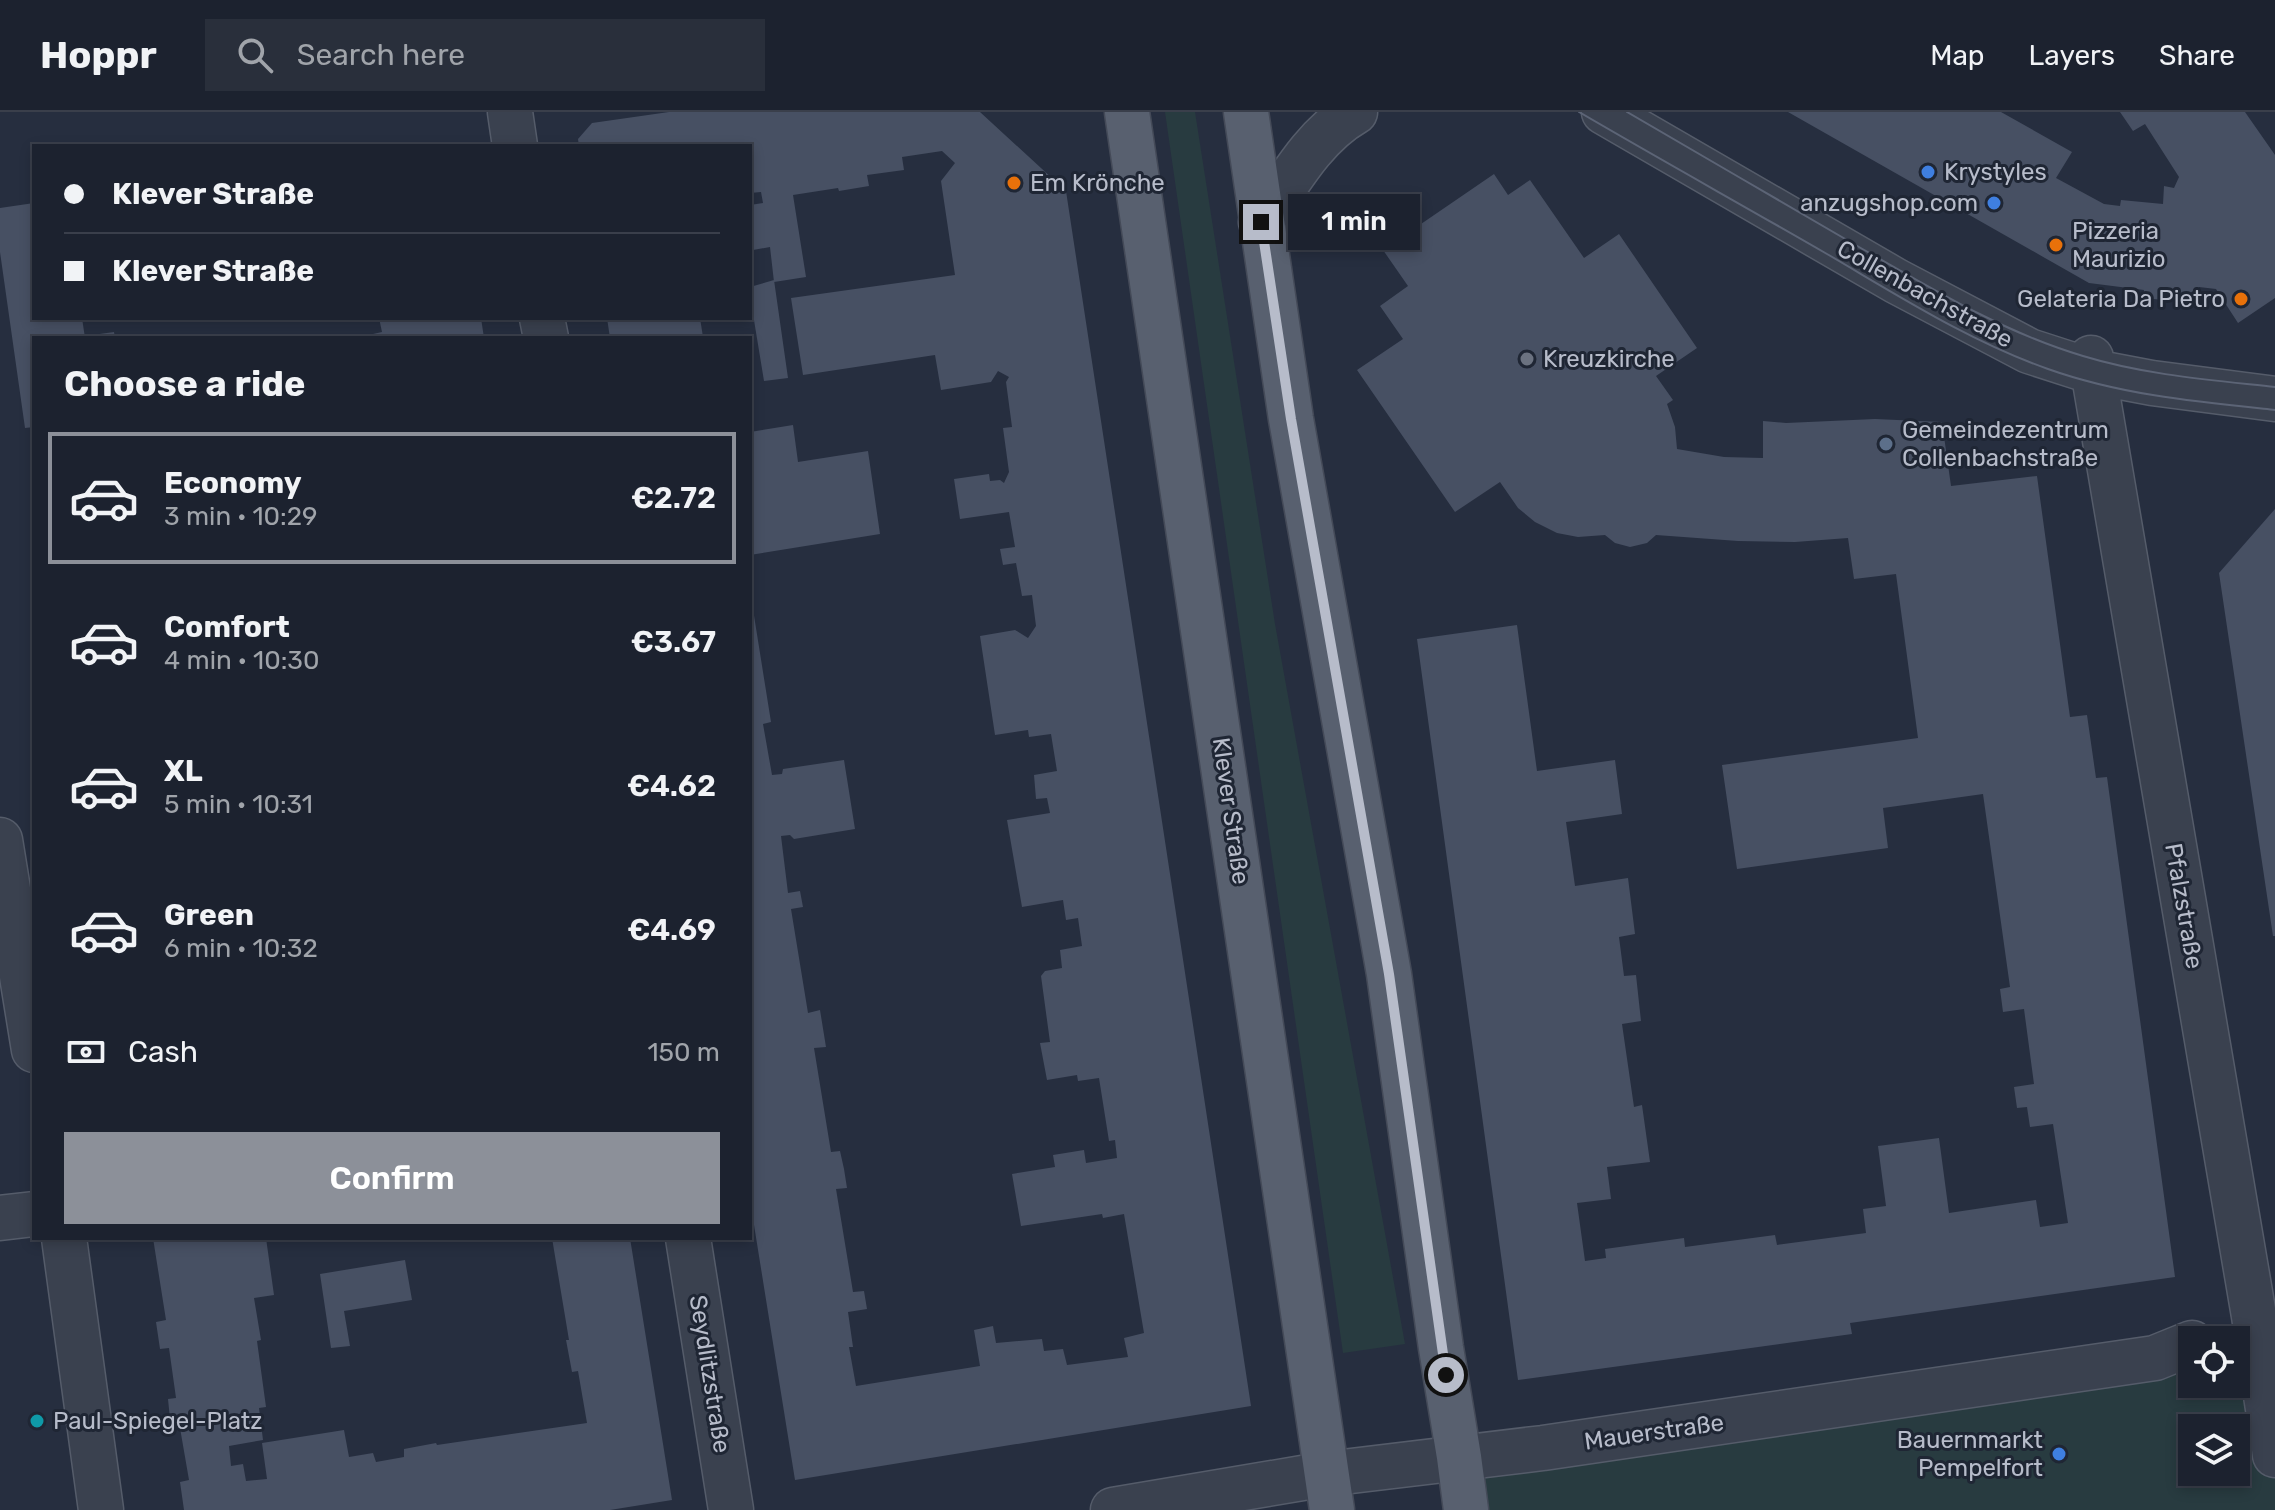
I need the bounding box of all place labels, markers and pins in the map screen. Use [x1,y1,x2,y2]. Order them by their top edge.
place label: Krystyles [1944,158,2047,186]
marker: Krystyles [1919,163,1937,181]
place label: Em Krönche [1030,169,1165,197]
marker: Em Krönche [1005,174,1023,192]
place label: anzugshop.com [1800,189,1978,217]
marker: anzugshop.com [1985,194,2003,212]
place label: Pizzeria Maurizio [2072,217,2165,273]
marker: Pizzeria Maurizio [2047,236,2065,254]
place label: Gelateria Da Pietro [2017,285,2225,313]
marker: Gelateria Da Pietro [2232,290,2250,308]
place label: Kreuzkirche [1543,345,1675,373]
marker: Kreuzkirche [1518,350,1536,368]
place label: Gemeindezentrum Collenbachstraße [1902,416,2109,472]
marker: Gemeindezentrum Collenbachstraße [1877,435,1895,453]
place label: Paul-Spiegel-Platz [53,1407,262,1435]
marker: Paul-Spiegel-Platz [28,1412,46,1430]
place label: Bauernmarkt Pempelfort [1897,1426,2043,1482]
marker: Bauernmarkt Pempelfort [2050,1445,2068,1463]

